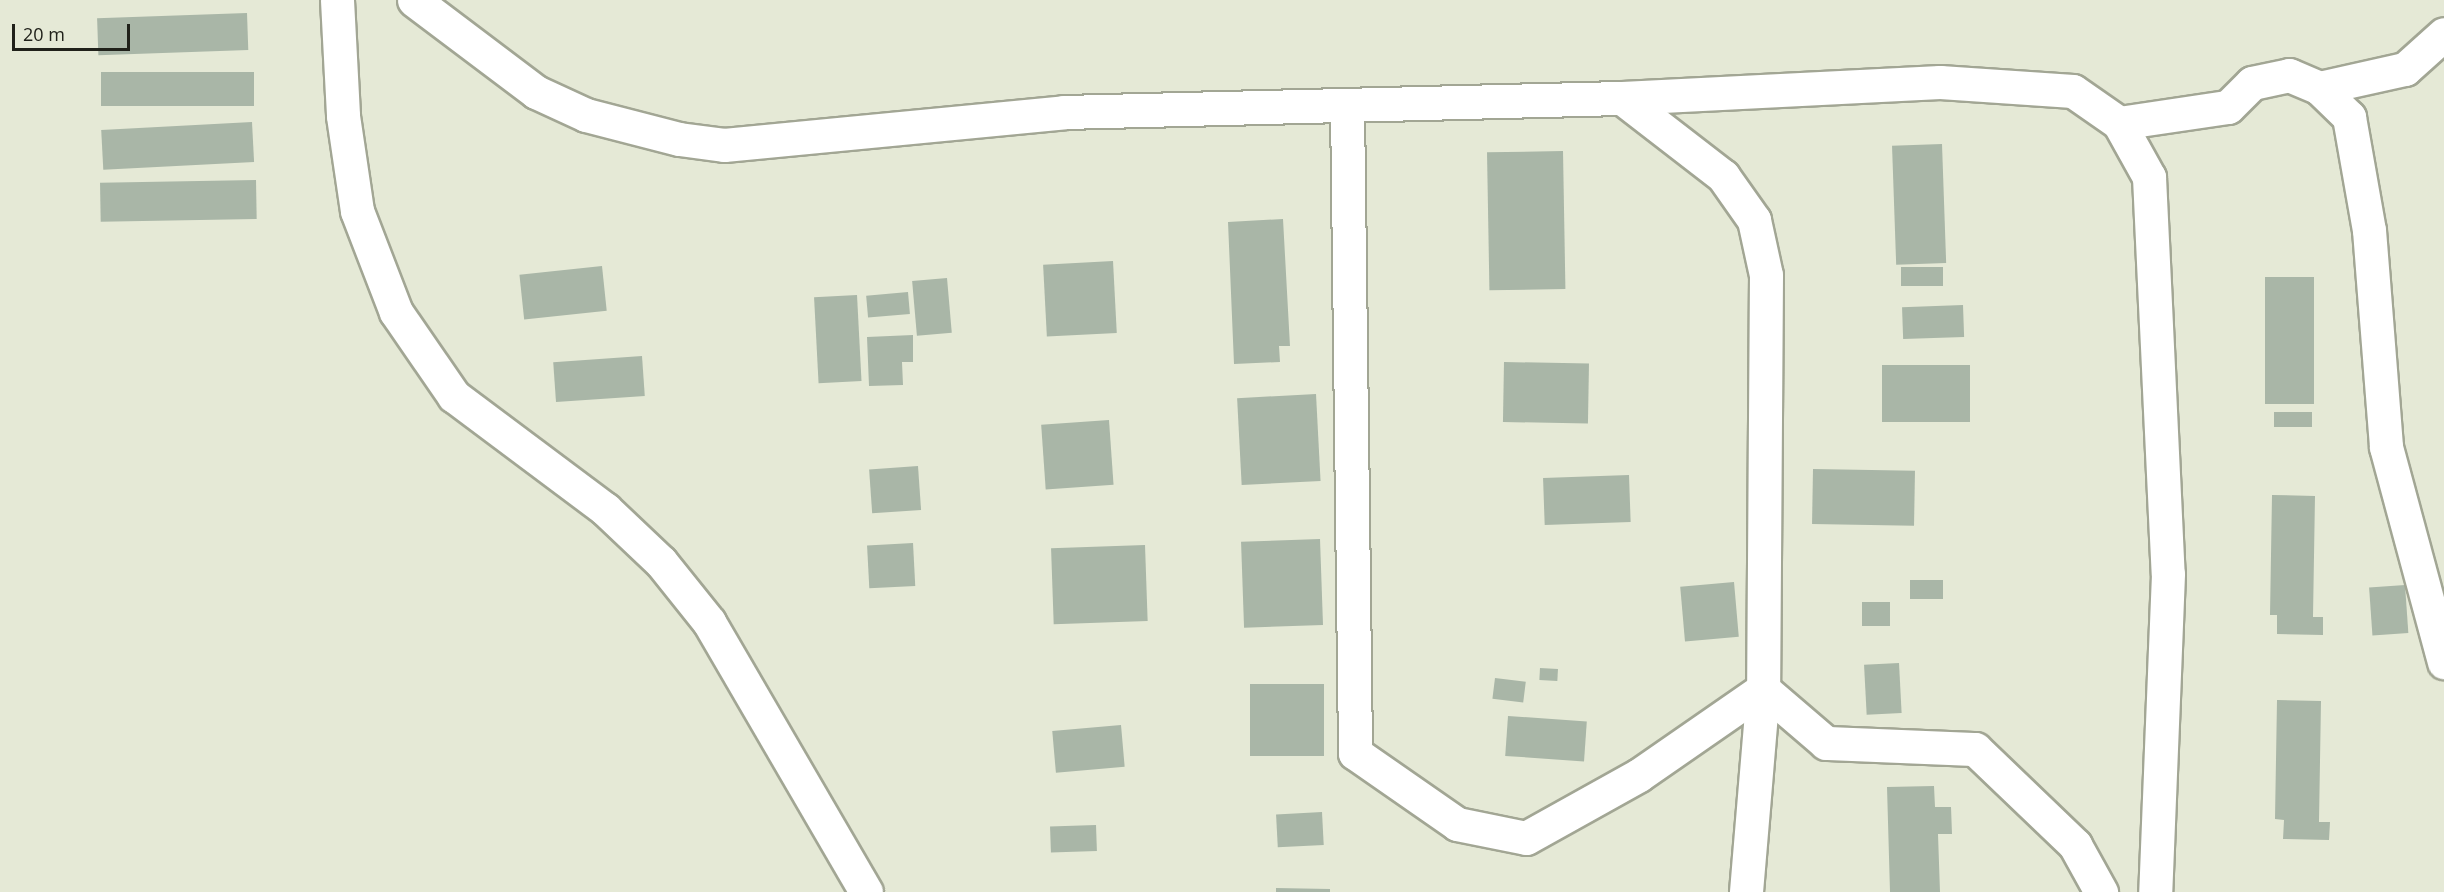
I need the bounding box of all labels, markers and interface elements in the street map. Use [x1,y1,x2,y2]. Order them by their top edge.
scale bar [15,12,134,50]
text: 20 m [23,22,65,46]

